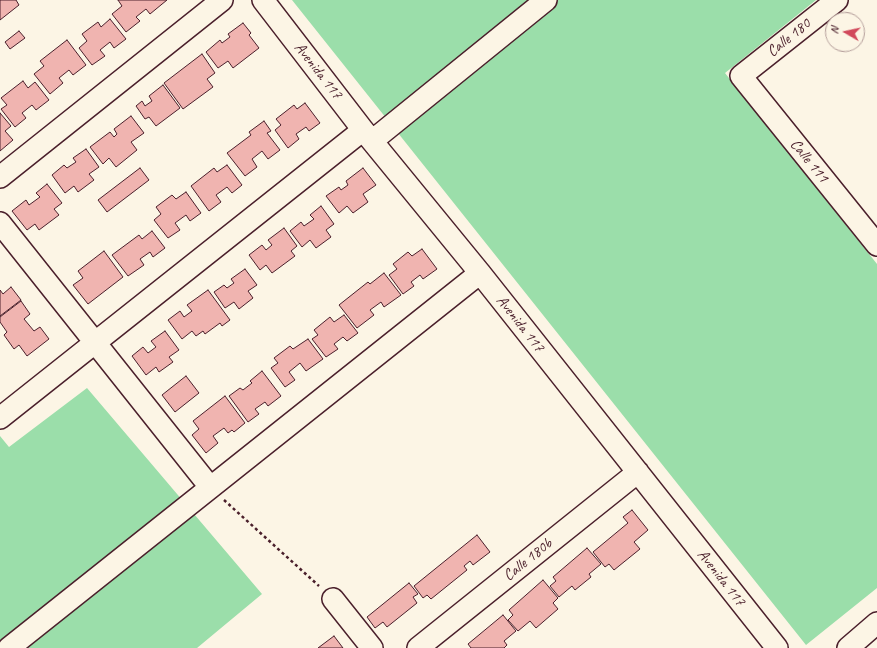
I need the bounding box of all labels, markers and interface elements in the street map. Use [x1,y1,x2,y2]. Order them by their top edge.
north arrow [825,12,865,52]
street label: Calle 180 [763,15,815,61]
text: N [827,26,842,35]
street label: Avenida 117 [290,39,346,103]
street label: Calle 111 [786,135,832,187]
street label: Avenida 117 [492,292,548,356]
street label: Calle 180b [500,534,556,586]
street label: Avenida 117 [693,546,749,610]

